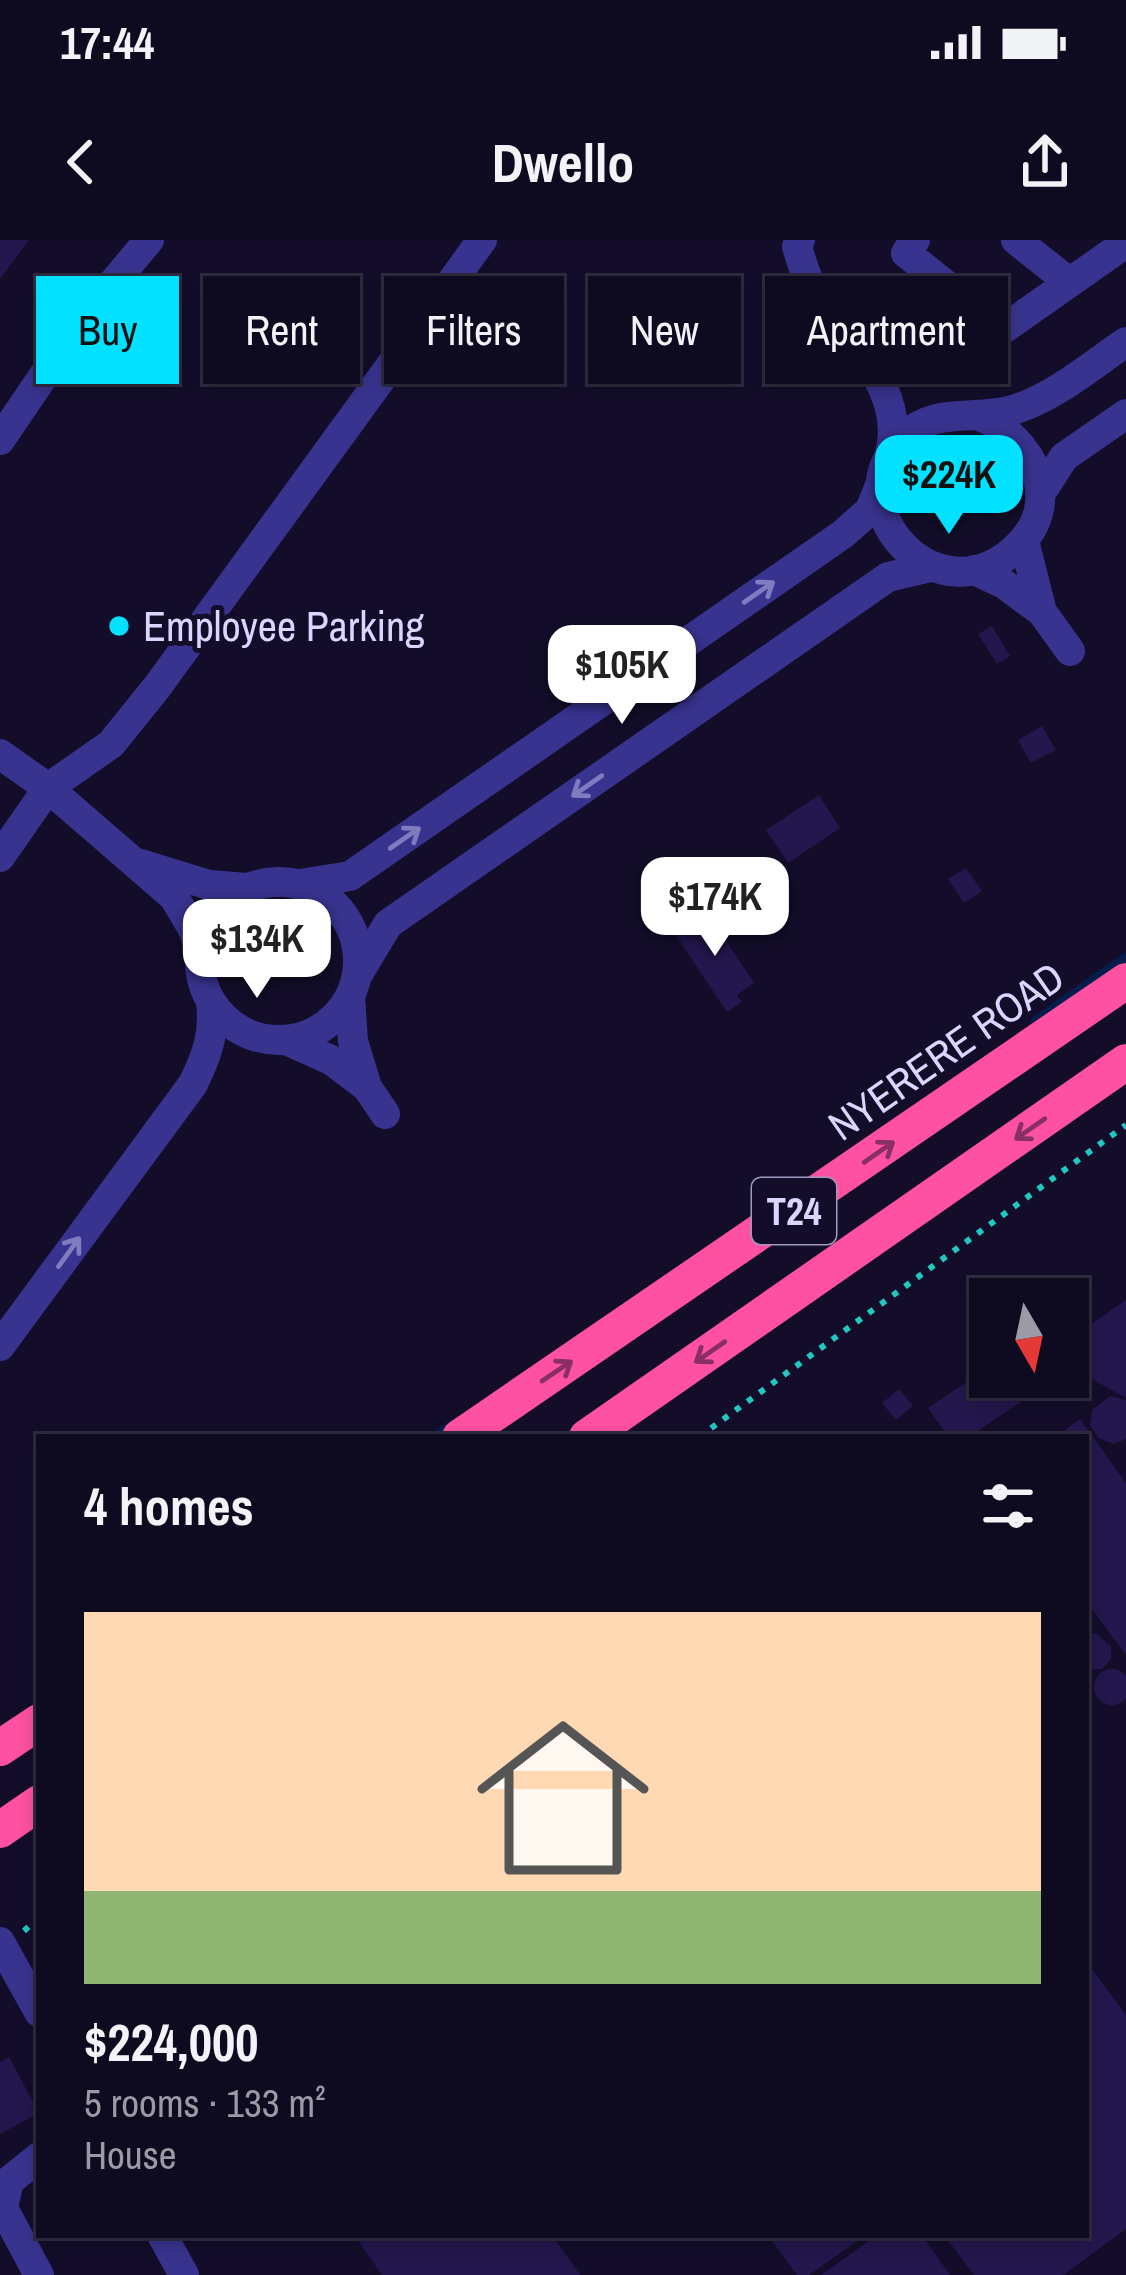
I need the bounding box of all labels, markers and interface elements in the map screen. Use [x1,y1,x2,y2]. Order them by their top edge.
text: 17:44 [60,12,154,73]
text: Dwello [492,126,634,199]
icon: back [48,129,114,195]
icon: share [1012,129,1078,195]
chip: Buy [36,276,179,384]
chip: Rent [203,276,360,384]
chip: Filters [384,276,564,384]
chip: New [588,276,741,384]
chip: Apartment [765,276,1008,384]
pin: $224K [865,435,1033,537]
text: $224K [902,448,996,500]
one-way arrow [742,580,776,605]
place label: Employee Parking [143,598,424,654]
marker: Employee Parking [106,613,132,639]
pin: $105K [538,625,706,727]
text: $105K [575,638,669,690]
one-way arrow [570,773,604,798]
one-way arrow [387,826,421,851]
pin: $174K [631,857,799,959]
text: $174K [668,870,762,922]
pin: $134K [173,899,341,1001]
text: $134K [210,912,304,964]
street label: NYERERE ROAD [817,949,1075,1153]
one-way arrow [1014,1116,1047,1141]
one-way arrow [862,1140,895,1165]
road number: T24 [752,1178,836,1244]
one-way arrow [56,1236,82,1269]
north arrow [969,1278,1089,1398]
map controls [969,1278,1089,1398]
one-way arrow [694,1339,727,1364]
one-way arrow [539,1359,573,1384]
text: 4 homes [84,1472,254,1541]
icon: filters [975,1473,1041,1539]
icon: home [455,1690,671,1906]
text: $224,000 [84,2008,258,2077]
text: 5 rooms · 133 m² [84,2077,326,2129]
text: House [84,2129,176,2181]

